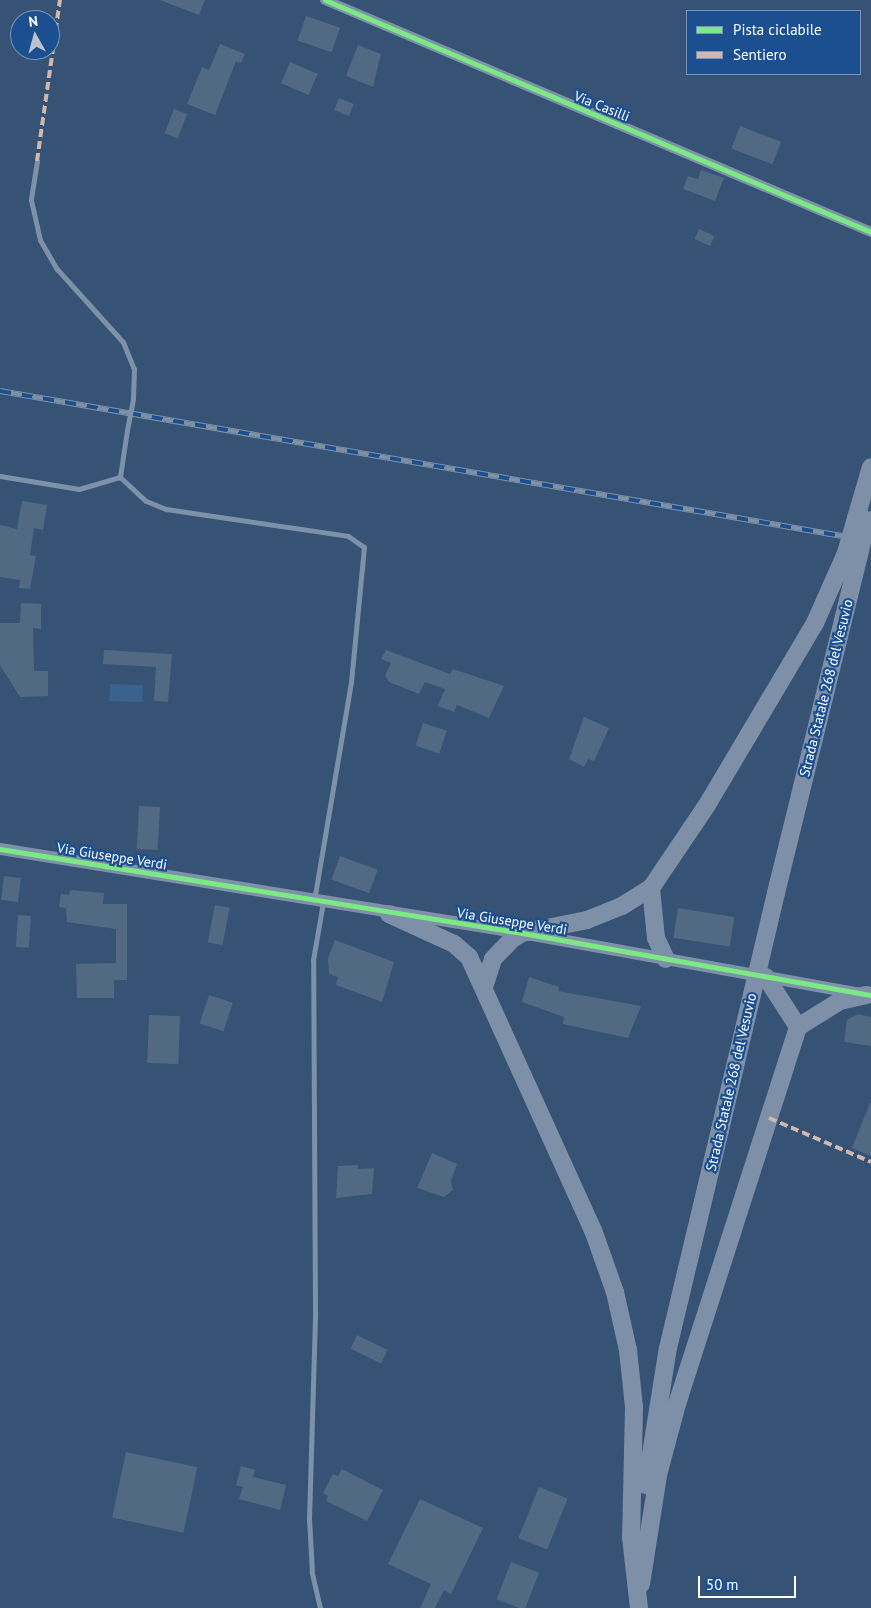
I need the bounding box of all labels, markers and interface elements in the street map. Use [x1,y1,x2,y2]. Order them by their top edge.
north arrow [10,10,60,60]
legend [686,10,861,75]
text: N [28,12,39,31]
text: Pista ciclabile [733,20,822,39]
text: Sentiero [733,45,787,64]
street label: Via Casilli [572,87,632,125]
street label: Strada Statale 268 del Vesuvio [796,597,856,779]
street label: Via Giuseppe Verdi [56,839,168,873]
street label: Via Giuseppe Verdi [456,904,568,938]
street label: Strada Statale 268 del Vesuvio [702,991,760,1173]
scale bar [701,1566,798,1598]
text: 50 m [706,1575,739,1594]

